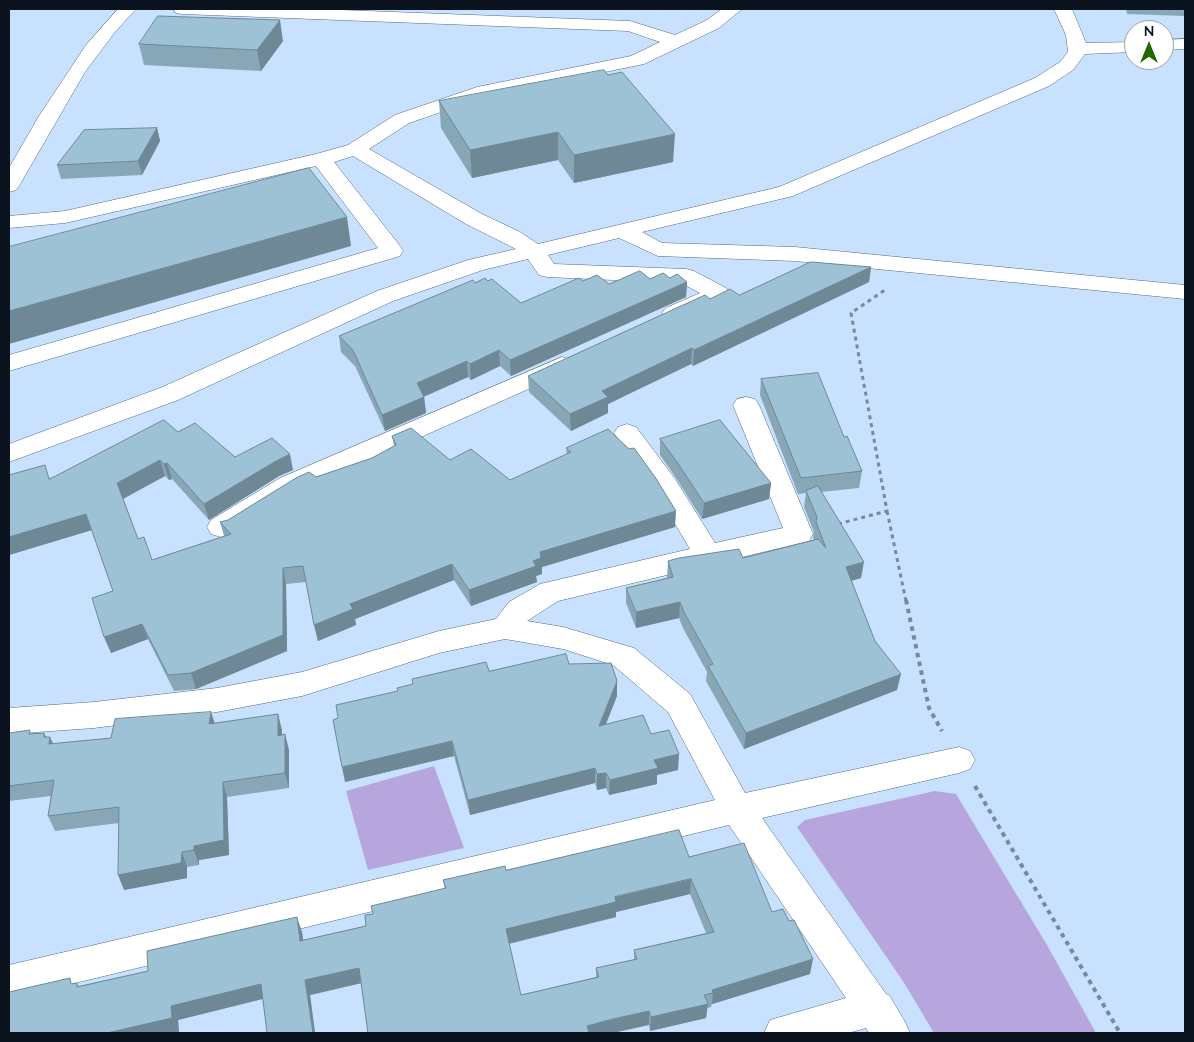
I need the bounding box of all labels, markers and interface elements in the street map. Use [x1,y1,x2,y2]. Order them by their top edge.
north arrow [1124,20,1174,70]
text: N [1144,22,1154,40]

